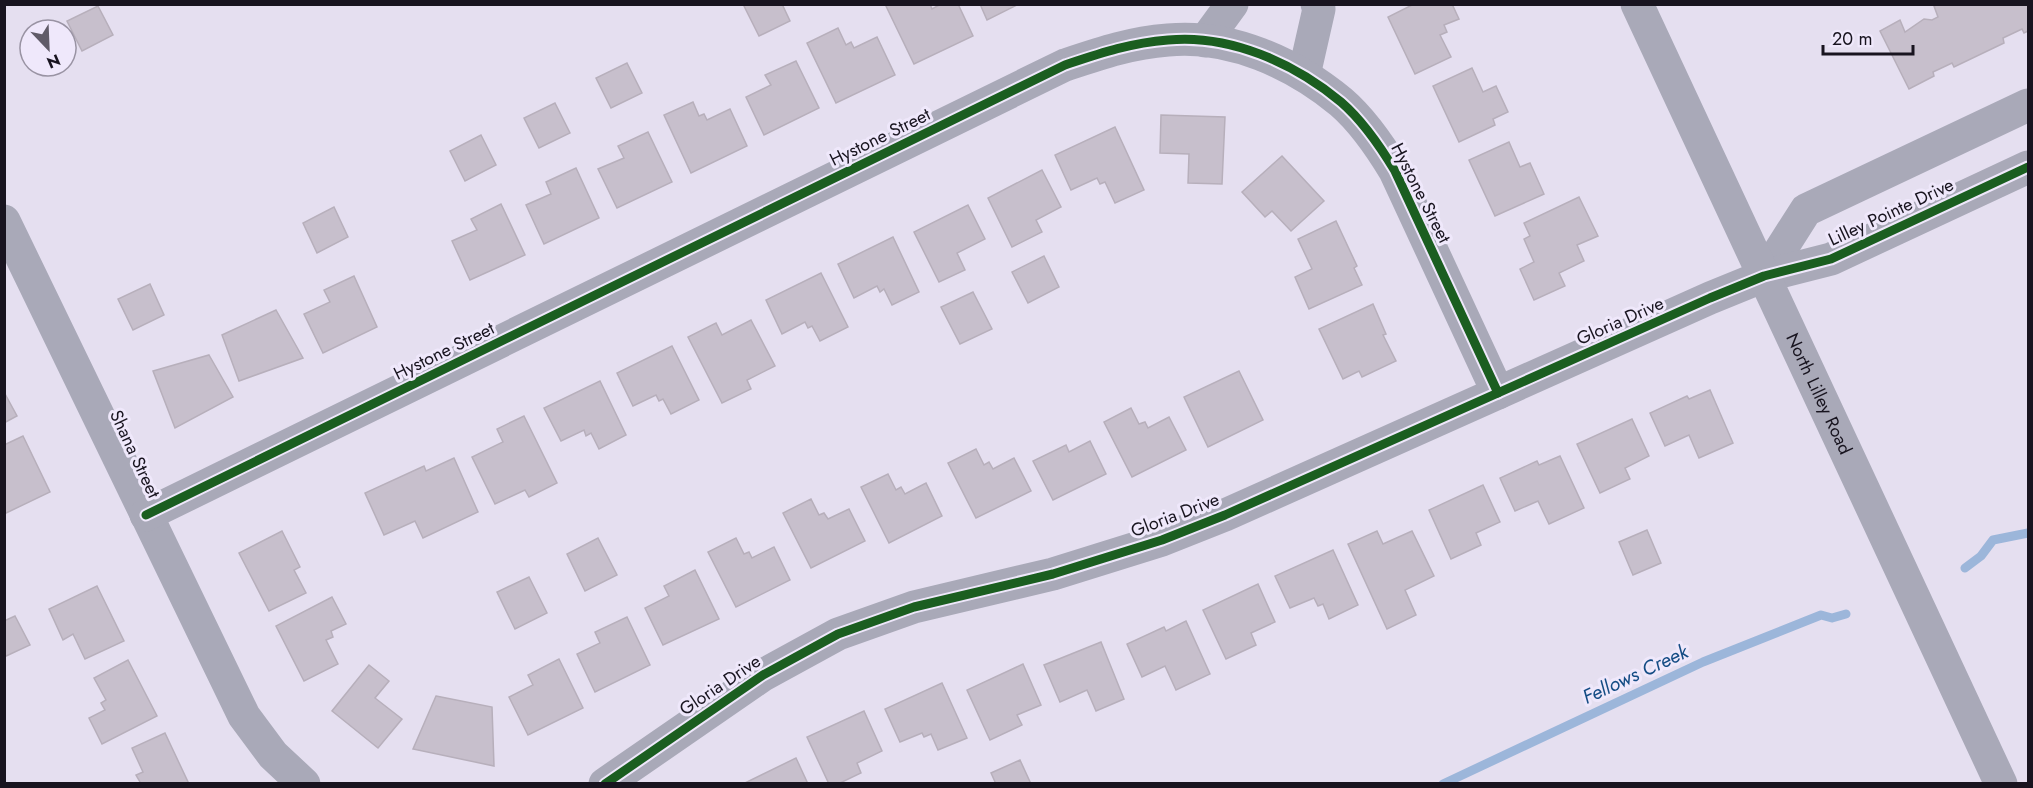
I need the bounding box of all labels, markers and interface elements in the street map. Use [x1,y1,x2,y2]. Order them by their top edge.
north arrow [18,18,78,78]
scale bar [1823,18,1913,56]
text: 20 m [1832,26,1872,52]
text: N [43,48,64,74]
street label: Hystone Street [825,101,935,173]
street label: Hystone Street [1385,138,1458,248]
street label: Lilley Pointe Drive [1824,172,1958,252]
street label: Gloria Drive [1572,290,1668,352]
street label: Hystone Street [389,315,499,387]
street label: North Lilley Road [1779,329,1858,459]
street label: Shana Street [103,406,167,503]
street label: Gloria Drive [1127,486,1223,544]
water label: Fellows Creek [1578,637,1694,712]
street label: Gloria Drive [674,648,766,722]

